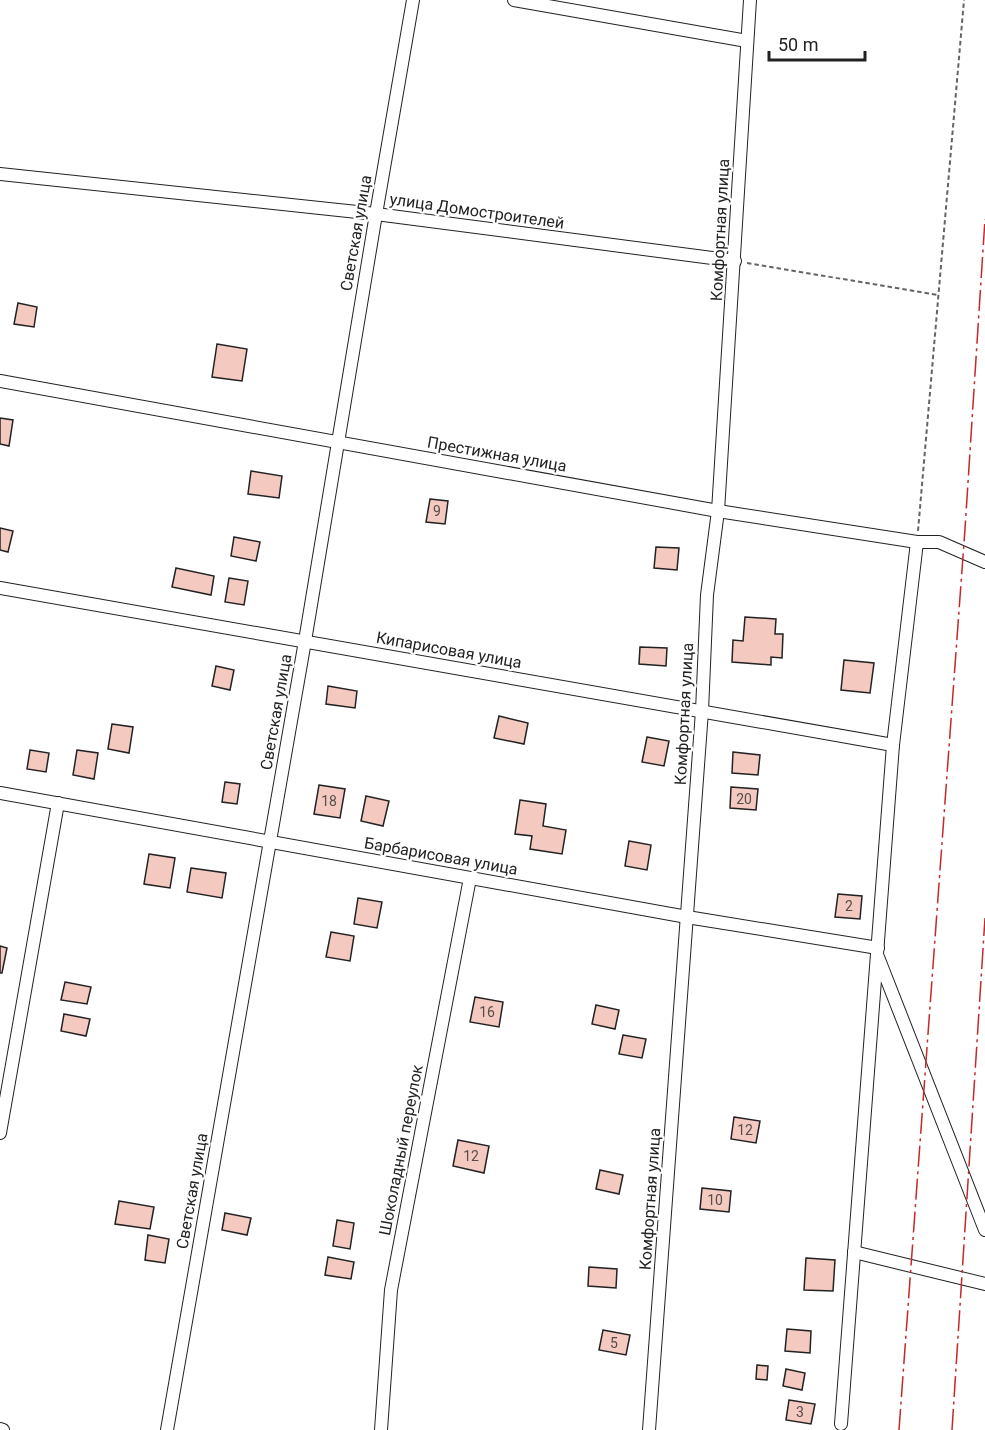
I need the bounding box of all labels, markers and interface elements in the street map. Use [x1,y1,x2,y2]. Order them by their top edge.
scale bar [769,24,865,62]
text: 50 m [778,34,818,55]
street label: Комфортная улица [707,158,733,302]
street label: Светская улица [336,174,376,292]
street label: улица Домостроителей [389,189,565,233]
street label: Престижная улица [426,432,568,476]
house number: 9 [433,503,441,519]
street label: Кипарисовая улица [375,628,523,672]
street label: Комфортная улица [671,642,697,786]
street label: Светская улица [256,653,296,771]
house number: 20 [736,791,752,807]
house number: 18 [321,793,337,809]
street label: Барбарисовая улица [363,833,519,879]
house number: 2 [845,898,853,914]
house number: 16 [479,1004,495,1020]
street label: Шоколадный переулок [375,1063,427,1237]
house number: 12 [737,1122,753,1138]
street label: Комфортная улица [636,1127,664,1271]
street label: Светская улица [172,1132,212,1250]
house number: 12 [463,1148,479,1164]
house number: 10 [707,1192,723,1208]
house number: 5 [610,1335,618,1351]
house number: 3 [796,1404,804,1420]

